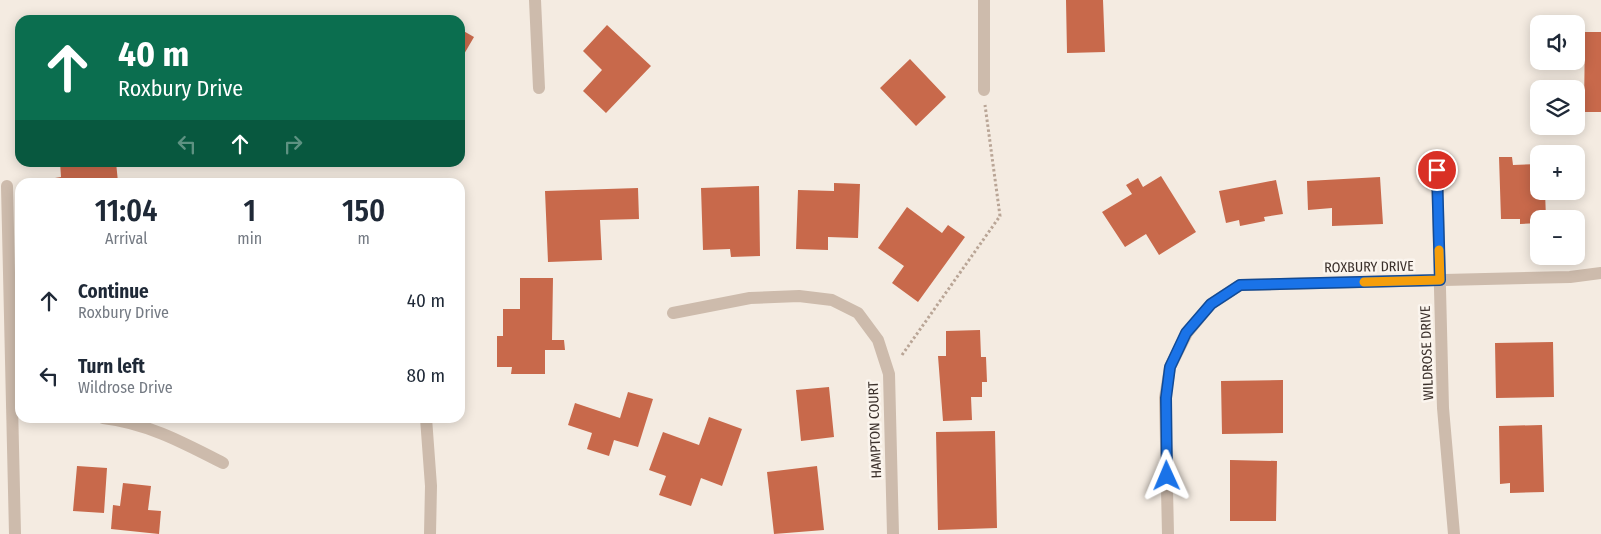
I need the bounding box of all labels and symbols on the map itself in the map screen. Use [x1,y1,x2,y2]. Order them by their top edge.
pin [1416,149,1458,191]
street label: ROXBURY DRIVE [1324,258,1414,276]
street label: WILDROSE DRIVE [1417,305,1437,401]
street label: HAMPTON COURT [865,381,885,479]
position arrow [1140,449,1192,501]

